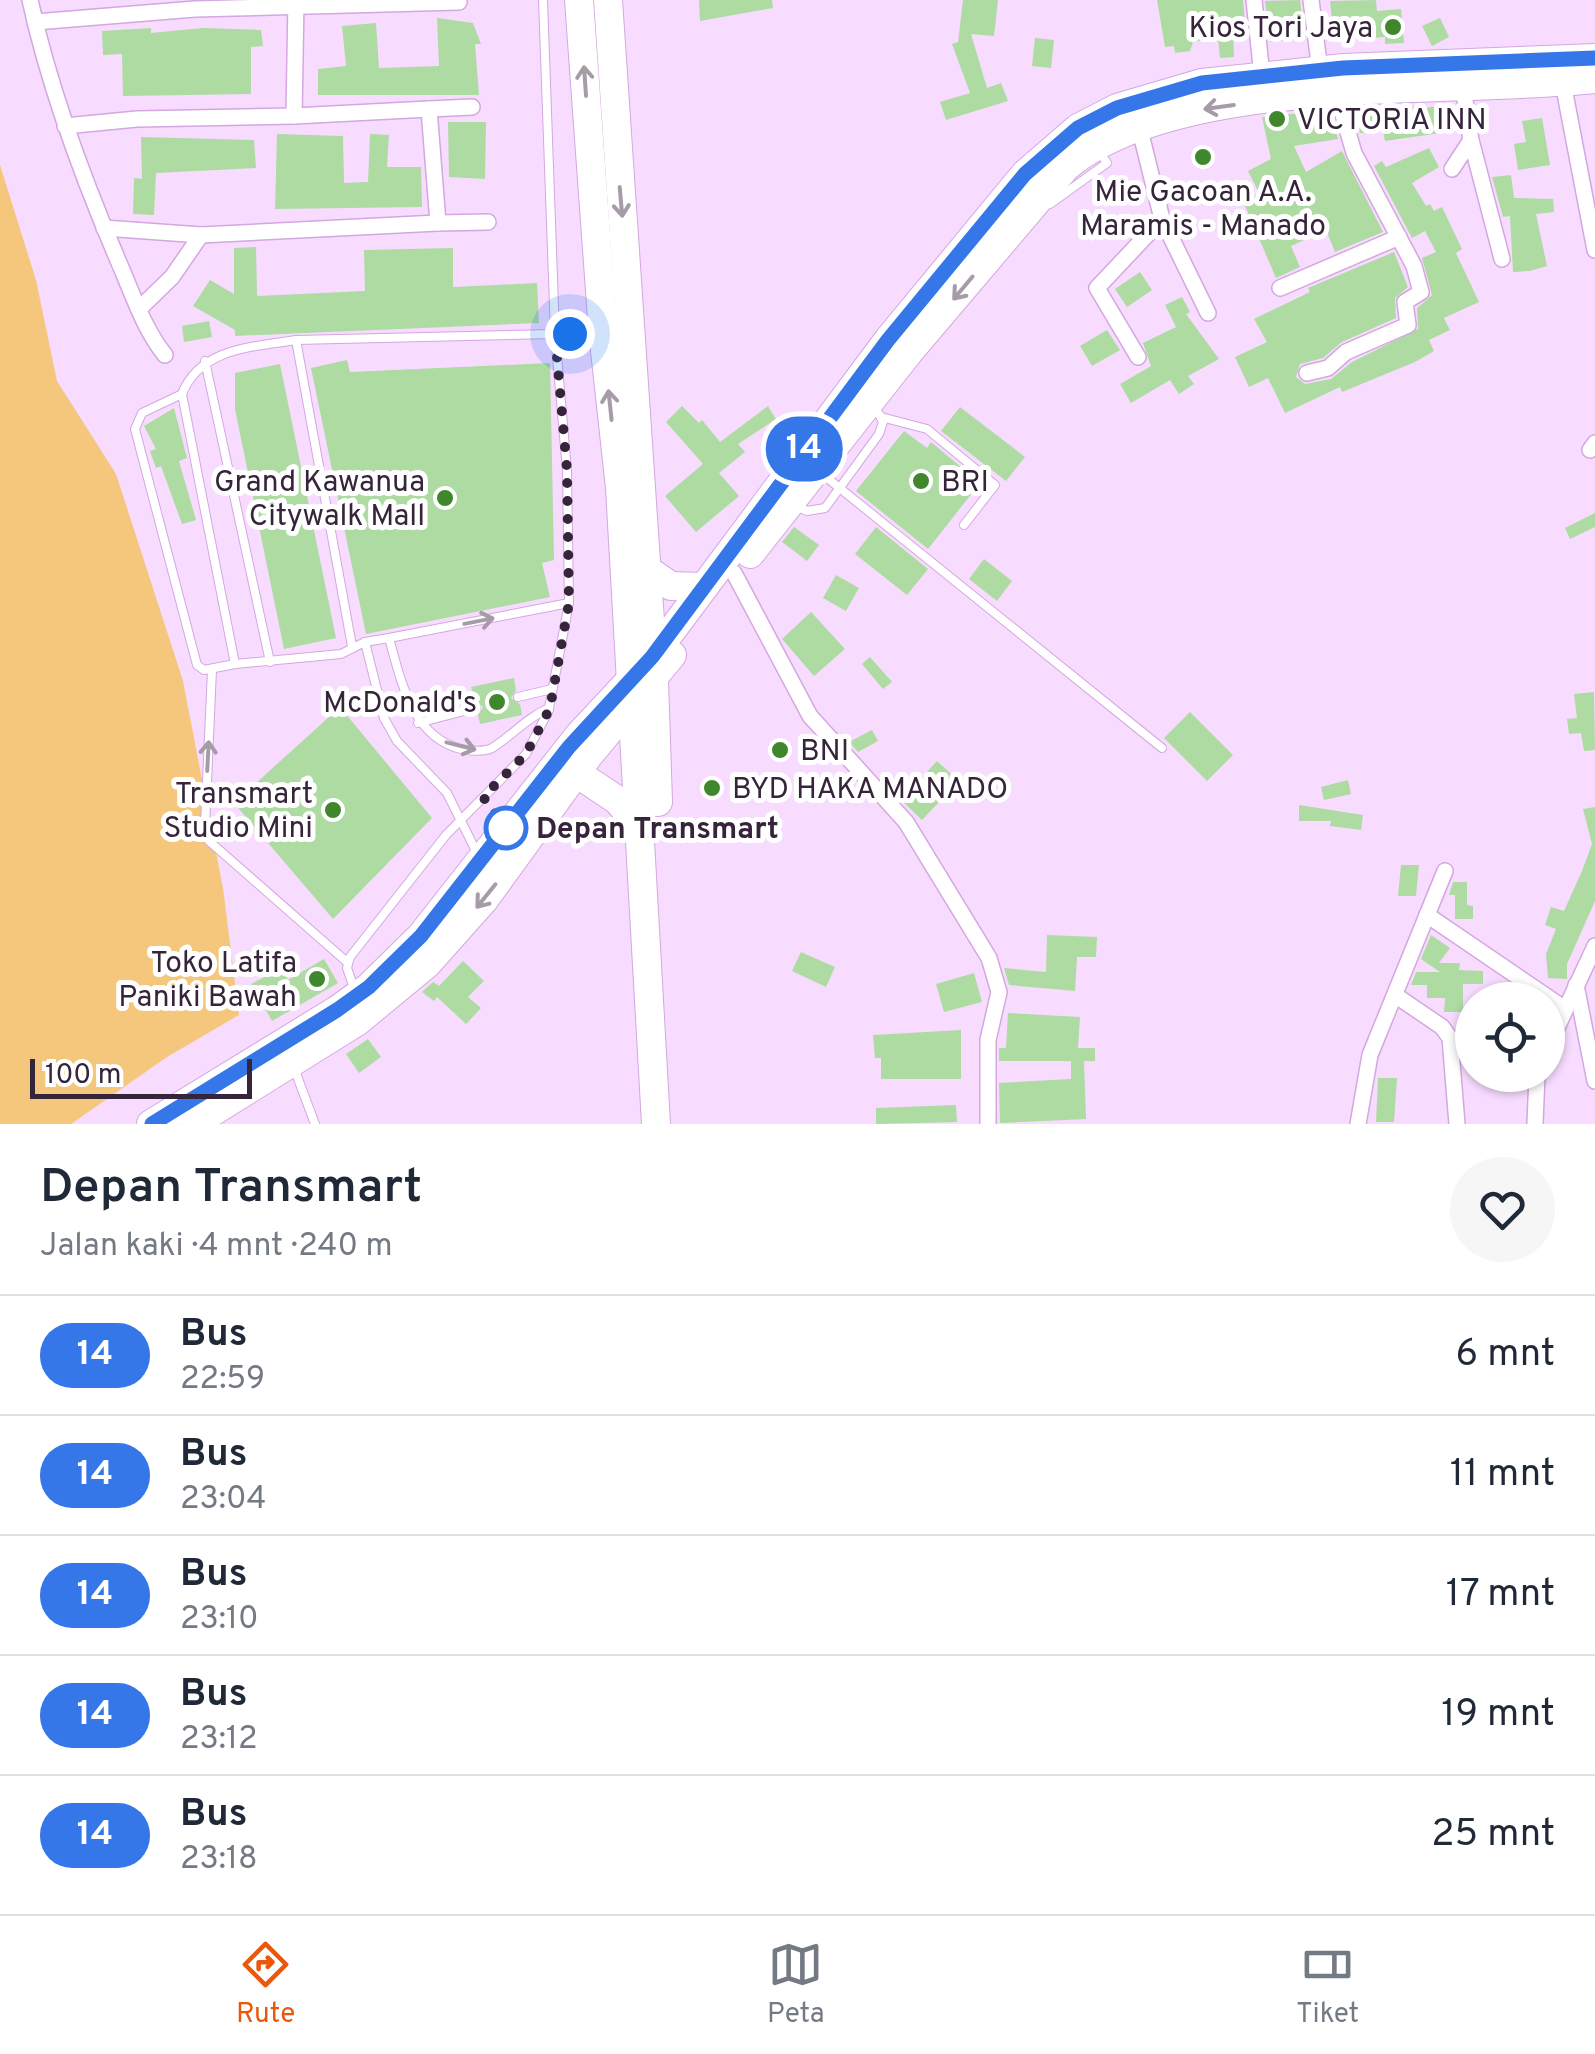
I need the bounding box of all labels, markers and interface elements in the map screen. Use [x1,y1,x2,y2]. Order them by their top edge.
place label: Kios Tori Jaya [1188,11,1373,48]
marker: Kios Tori Jaya [1382,16,1404,38]
one-way arrow [575,65,594,97]
one-way arrow [1203,98,1235,116]
place label: VICTORIA INN [1297,103,1487,140]
marker: VICTORIA INN [1266,108,1288,130]
marker: Mie Gacoan A.A. Maramis - Manado [1192,146,1214,168]
place label: Mie Gacoan A.A. Maramis - Manado [1080,175,1326,246]
one-way arrow [611,186,630,218]
one-way arrow [952,275,975,300]
your location [545,309,595,359]
one-way arrow [601,389,620,421]
line badge: 14 [759,416,849,482]
text: 14 [786,427,822,471]
place label: Grand Kawanua Citywalk Mall [214,465,425,536]
place label: BRI [941,465,989,502]
marker: BRI [910,470,932,492]
marker: Grand Kawanua Citywalk Mall [434,487,456,509]
one-way arrow [462,610,494,629]
place label: McDonald's [323,686,477,723]
marker: McDonald's [486,691,508,713]
place label: BNI [800,734,849,771]
one-way arrow [444,738,476,757]
marker: BNI [769,739,791,761]
one-way arrow [199,740,218,772]
place label: BYD HAKA MANADO [732,772,1008,809]
place label: Transmart Studio Mini [163,777,313,848]
marker: BYD HAKA MANADO [701,777,723,799]
marker: Transmart Studio Mini [322,799,344,821]
marker: Depan Transmart [485,807,527,849]
place label: Depan Transmart [536,812,779,849]
one-way arrow [475,882,497,908]
place label: Toko Latifa Paniki Bawah [118,946,297,1017]
marker: Toko Latifa Paniki Bawah [306,968,328,990]
map controls [1455,982,1565,1092]
button: locate [1455,982,1565,1092]
scale bar [30,1054,252,1098]
text: 100 m [45,1058,121,1094]
button: heart [1450,1157,1555,1262]
text: Depan Transmart [40,1159,422,1219]
text: Jalan kaki · 4 mnt · 240 m [40,1227,393,1267]
text: Bus [180,1311,247,1360]
text: 6 mnt [1456,1331,1555,1380]
text: 14 [77,1333,113,1377]
text: 22:59 [180,1360,265,1400]
text: Bus [180,1431,247,1480]
text: 11 mnt [1450,1451,1555,1500]
text: 14 [77,1453,113,1497]
text: 23:04 [180,1480,266,1520]
text: Bus [180,1551,247,1600]
text: 17 mnt [1446,1571,1555,1620]
text: 14 [77,1573,113,1617]
text: 23:10 [180,1600,259,1640]
text: Bus [180,1671,247,1720]
text: 19 mnt [1441,1691,1555,1740]
text: 14 [77,1693,113,1737]
text: 23:12 [180,1720,258,1760]
text: Bus [180,1791,247,1840]
text: 25 mnt [1431,1811,1555,1860]
text: 14 [77,1813,113,1857]
text: 23:18 [180,1840,258,1880]
tab: Rute [236,1937,295,2033]
tab: Peta [767,1937,825,2033]
tab: Tiket [1296,1937,1359,2033]

